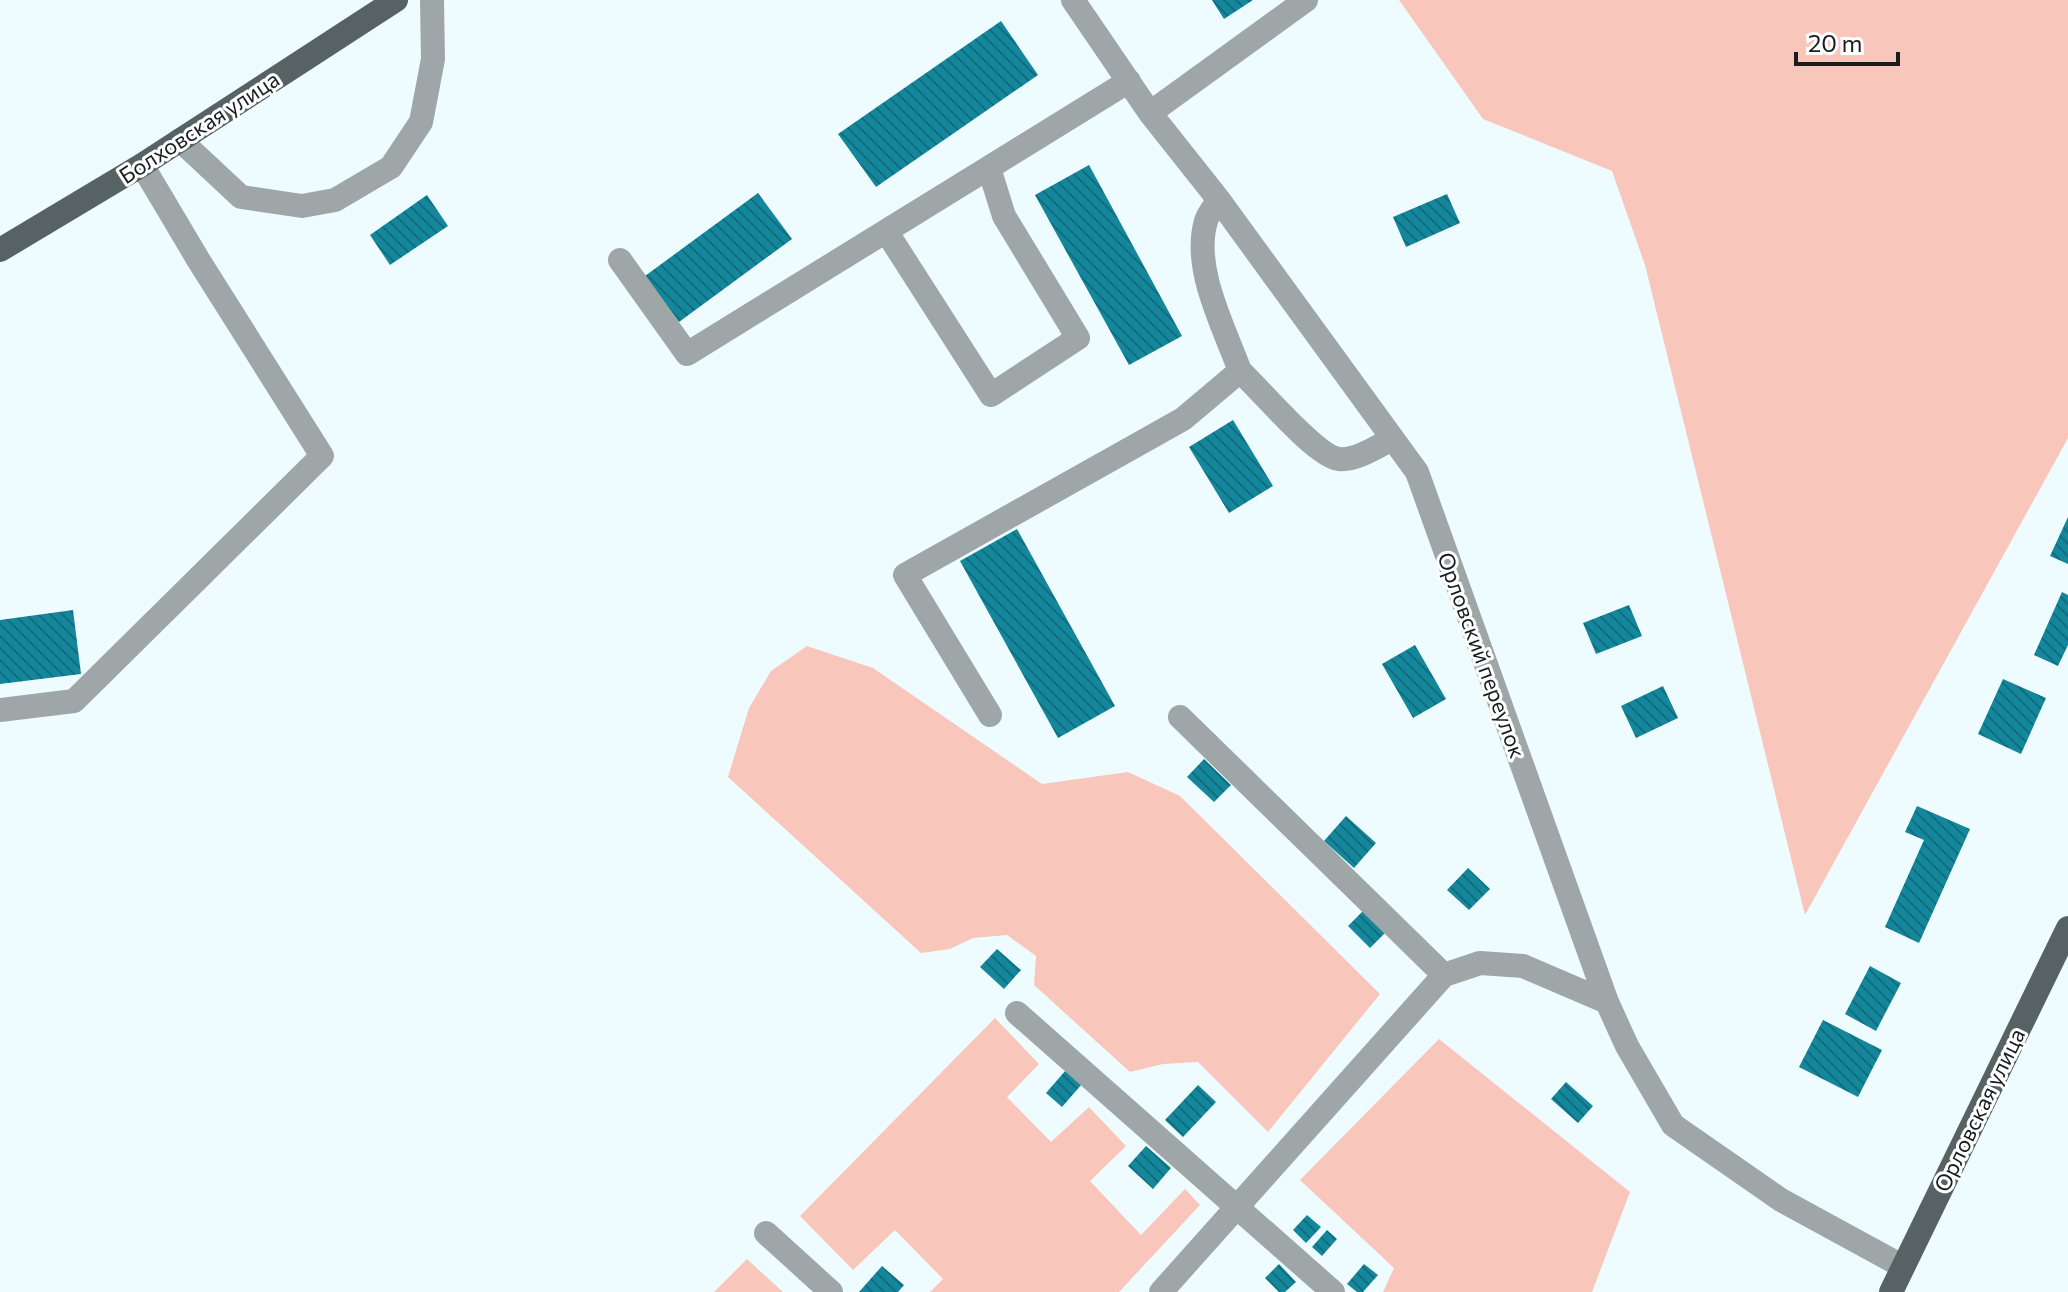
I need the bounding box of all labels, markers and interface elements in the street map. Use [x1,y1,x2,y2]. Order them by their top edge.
scale bar [1796,16,1898,66]
text: 20 m [1808,28,1862,57]
street label: Болховская улица [114,65,284,189]
street label: Орловский переулок [1432,548,1532,762]
street label: Орловская улица [1928,1024,2030,1196]

